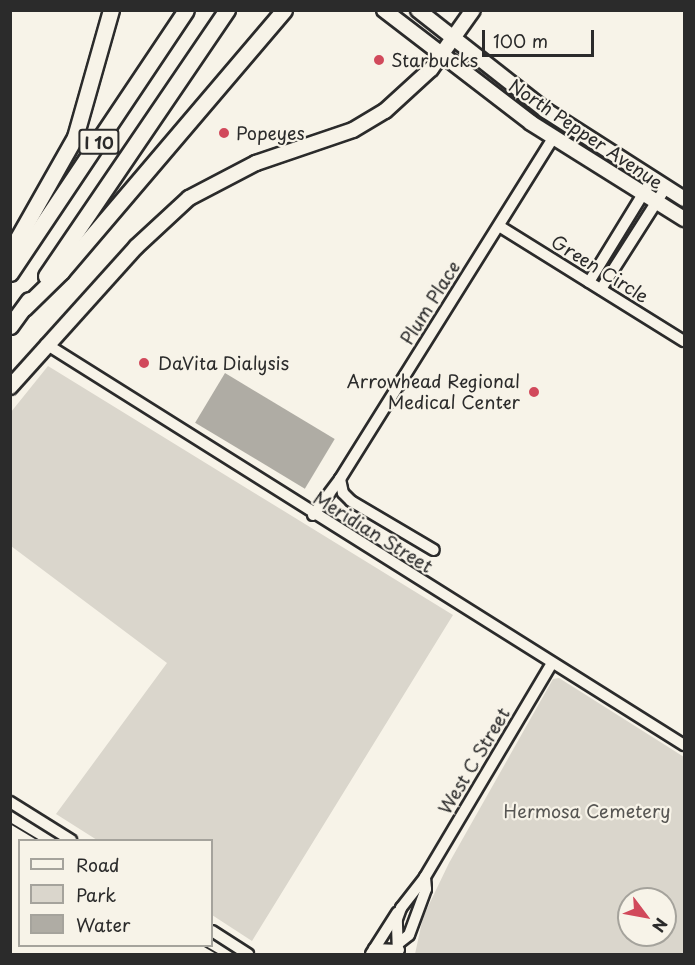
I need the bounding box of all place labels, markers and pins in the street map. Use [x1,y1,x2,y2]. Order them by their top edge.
place label: Starbucks [391,49,478,71]
marker: Starbucks [372,53,386,67]
place label: Popeyes [236,122,305,144]
marker: Popeyes [217,126,231,140]
place label: DaVita Dialysis [158,352,290,374]
marker: DaVita Dialysis [135,354,153,372]
place label: Arrowhead Regional Medical Center [345,371,520,413]
marker: Arrowhead Regional Medical Center [525,383,543,401]

